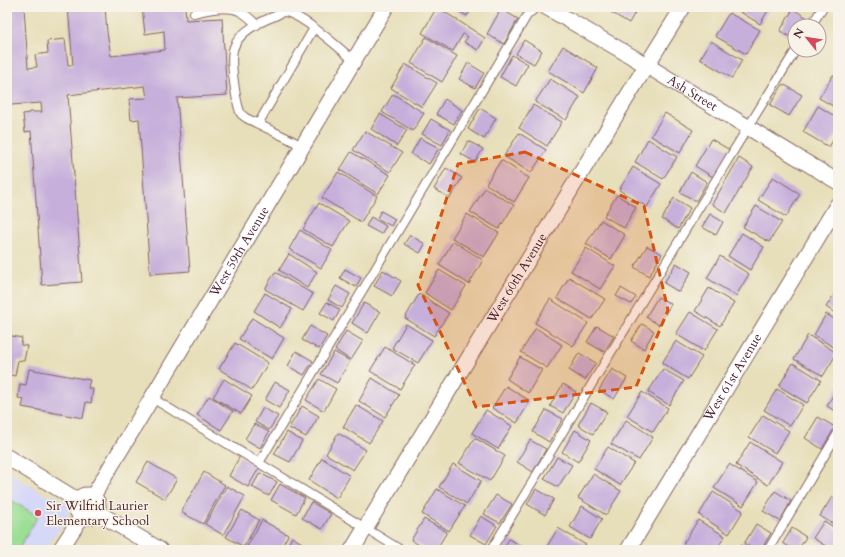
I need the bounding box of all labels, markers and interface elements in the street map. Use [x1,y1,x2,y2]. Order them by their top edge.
north arrow [787,18,827,58]
text: N [790,25,808,41]
street label: Ash Street [664,71,721,116]
street label: West 59th Avenue [205,203,274,301]
street label: West 60th Avenue [482,230,551,328]
street label: West 61st Avenue [699,330,766,425]
place label: Sir Wilfrid Laurier Elementary School [46,497,150,530]
marker: Sir Wilfrid Laurier Elementary School [33,508,43,518]

